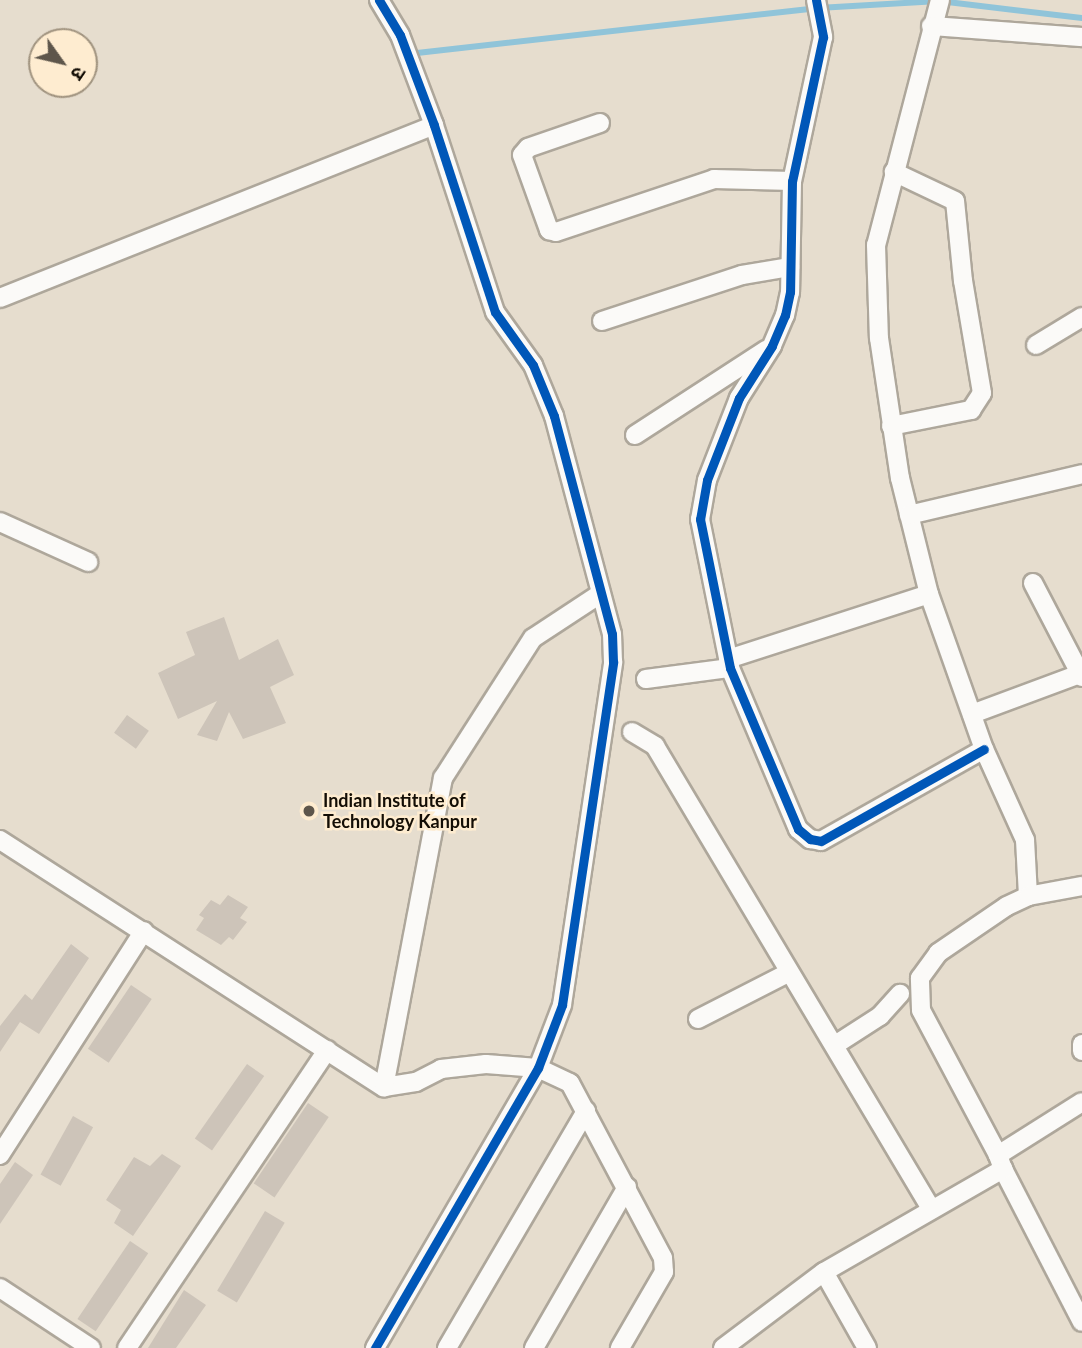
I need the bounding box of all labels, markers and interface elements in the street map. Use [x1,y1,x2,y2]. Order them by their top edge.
north arrow [28,28,98,98]
text: उ [67,63,92,85]
place label: Indian Institute of Technology Kanpur [323,790,477,832]
marker: Indian Institute of Technology Kanpur [301,803,317,819]

